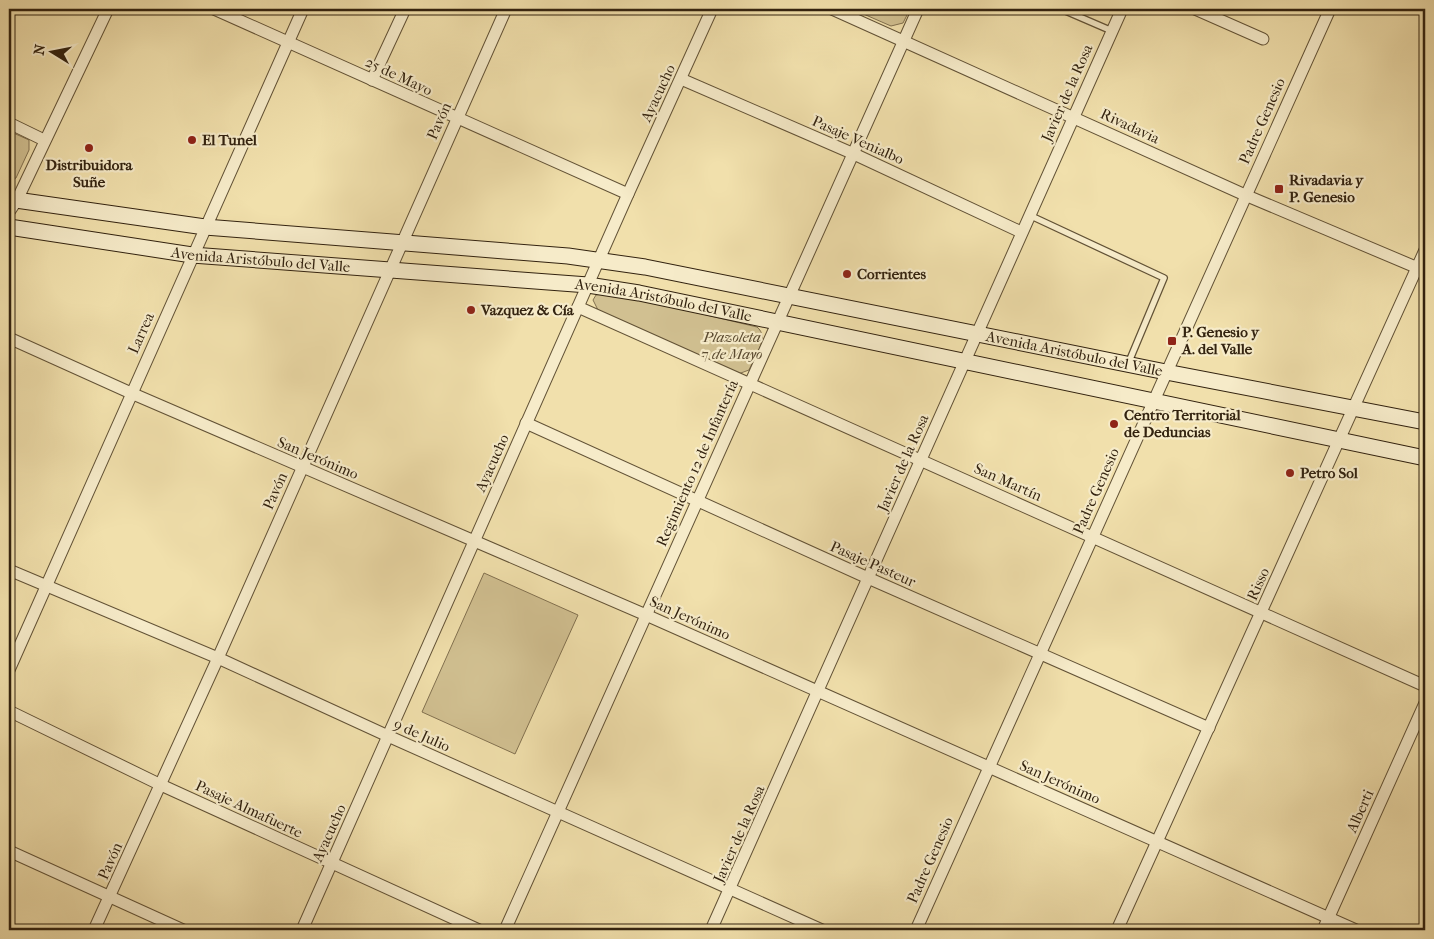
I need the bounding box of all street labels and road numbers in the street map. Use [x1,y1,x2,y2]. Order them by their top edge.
street label: Javier de la Rosa [1037,41,1097,145]
street label: 25 de Mayo [363,53,436,100]
street label: Ayacucho [636,61,679,126]
street label: Padre Genesio [1235,75,1289,167]
street label: Pavón [423,99,455,142]
street label: Rivadavia [1098,105,1163,148]
street label: Pasaje Venialbo [809,112,907,168]
street label: Avenida Aristóbulo del Valle [169,243,352,276]
street label: Avenida Aristóbulo del Valle [573,275,754,326]
street label: Larrea [124,309,158,356]
street label: Avenida Aristóbulo del Valle [983,327,1165,380]
street label: Regimiento 12 de Infantería [652,376,742,549]
street label: Javier de la Rosa [873,411,933,515]
street label: Ayacucho [471,431,513,496]
street label: San Jerónimo [275,433,362,483]
street label: Padre Genesio [1069,445,1123,537]
street label: San Martín [971,459,1045,505]
street label: Pavón [259,469,291,512]
street label: Pasaje Pasteur [827,537,919,591]
street label: Risso [1243,564,1273,603]
street label: San Jerónimo [647,592,733,644]
street label: 9 de Julio [391,715,453,756]
street label: San Jerónimo [1017,756,1103,808]
street label: Pasaje Almafuerte [193,776,306,842]
street label: Javier de la Rosa [709,782,769,886]
street label: Alberti [1342,786,1378,836]
street label: Ayacucho [308,801,350,866]
street label: Padre Genesio [903,814,957,906]
street label: Pavón [94,839,126,882]

